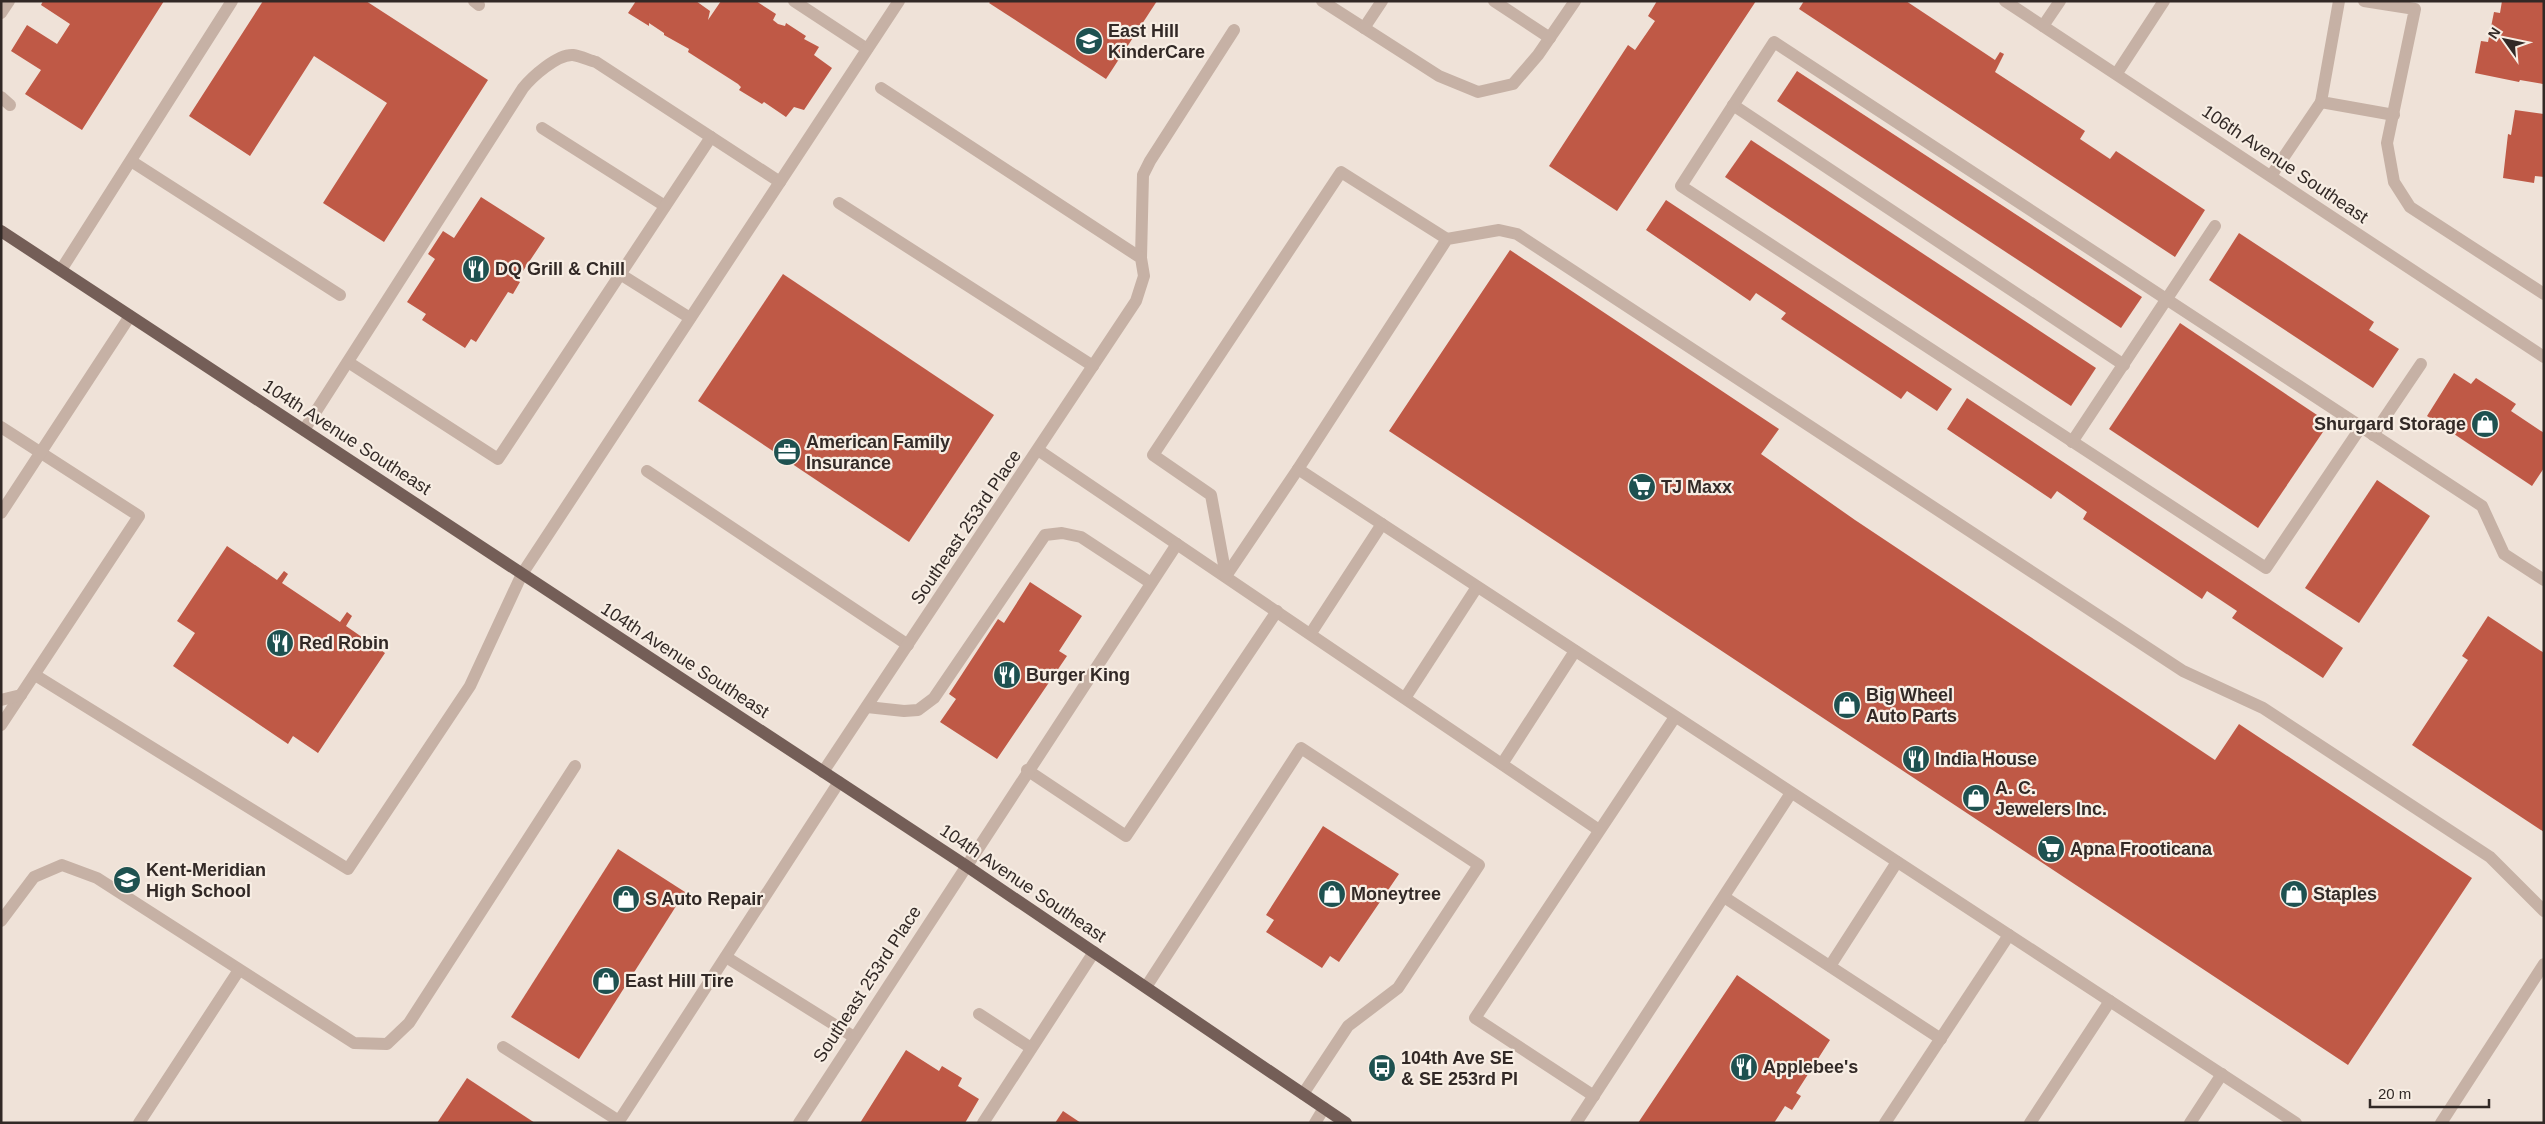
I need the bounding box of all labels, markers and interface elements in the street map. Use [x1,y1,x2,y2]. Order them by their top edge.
north arrow [2480,15,2530,65]
place label: East Hill KinderCare [1108,21,1205,62]
text: N [2485,24,2504,42]
school or university icon: East Hill KinderCare [1074,26,1104,56]
street label: 106th Avenue Southeast [2198,101,2372,227]
restaurant icon: DQ Grill & Chill [461,254,491,284]
place label: DQ Grill & Chill [495,259,625,279]
street label: 104th Avenue Southeast [259,375,435,499]
shop icon: Shurgard Storage [2470,409,2500,439]
place label: Shurgard Storage [2314,414,2466,434]
place label: American Family Insurance [806,432,950,473]
office icon: American Family Insurance [772,437,802,467]
street label: Southeast 253rd Place [907,446,1025,608]
supermarket icon: TJ Maxx [1627,472,1657,502]
place label: TJ Maxx [1661,477,1732,497]
street label: 104th Avenue Southeast [597,598,773,722]
restaurant icon: Red Robin [265,628,295,658]
place label: Red Robin [299,633,389,653]
restaurant icon: Burger King [992,660,1022,690]
place label: Burger King [1026,665,1130,685]
place label: Big Wheel Auto Parts [1866,685,1957,726]
shop icon: Big Wheel Auto Parts [1832,690,1862,720]
restaurant icon: India House [1901,744,1931,774]
place label: India House [1935,749,2037,769]
place label: A. C. Jewelers Inc. [1995,778,2107,819]
shop icon: A. C. Jewelers Inc. [1961,783,1991,813]
street label: 104th Avenue Southeast [936,820,1110,946]
supermarket icon: Apna Frooticana [2036,834,2066,864]
place label: Apna Frooticana [2070,839,2213,859]
place label: Kent-Meridian High School [146,860,266,901]
school or university icon: Kent-Meridian High School [112,865,142,895]
shop icon: Moneytree [1317,879,1347,909]
shop icon: Staples [2279,879,2309,909]
shop icon: S Auto Repair [611,884,641,914]
place label: Moneytree [1351,884,1441,904]
place label: Staples [2313,884,2377,904]
place label: S Auto Repair [645,889,763,909]
street label: Southeast 253rd Place [809,902,925,1066]
shop icon: East Hill Tire [591,966,621,996]
place label: East Hill Tire [625,971,734,991]
place label: 104th Ave SE & SE 253rd Pl [1401,1048,1518,1089]
restaurant icon: Applebee's [1729,1052,1759,1082]
bus stop icon: 104th Ave SE & SE 253rd Pl [1367,1053,1397,1083]
place label: Applebee's [1763,1057,1858,1077]
scale bar [2370,1076,2489,1108]
text: 20 m [2378,1085,2411,1102]

